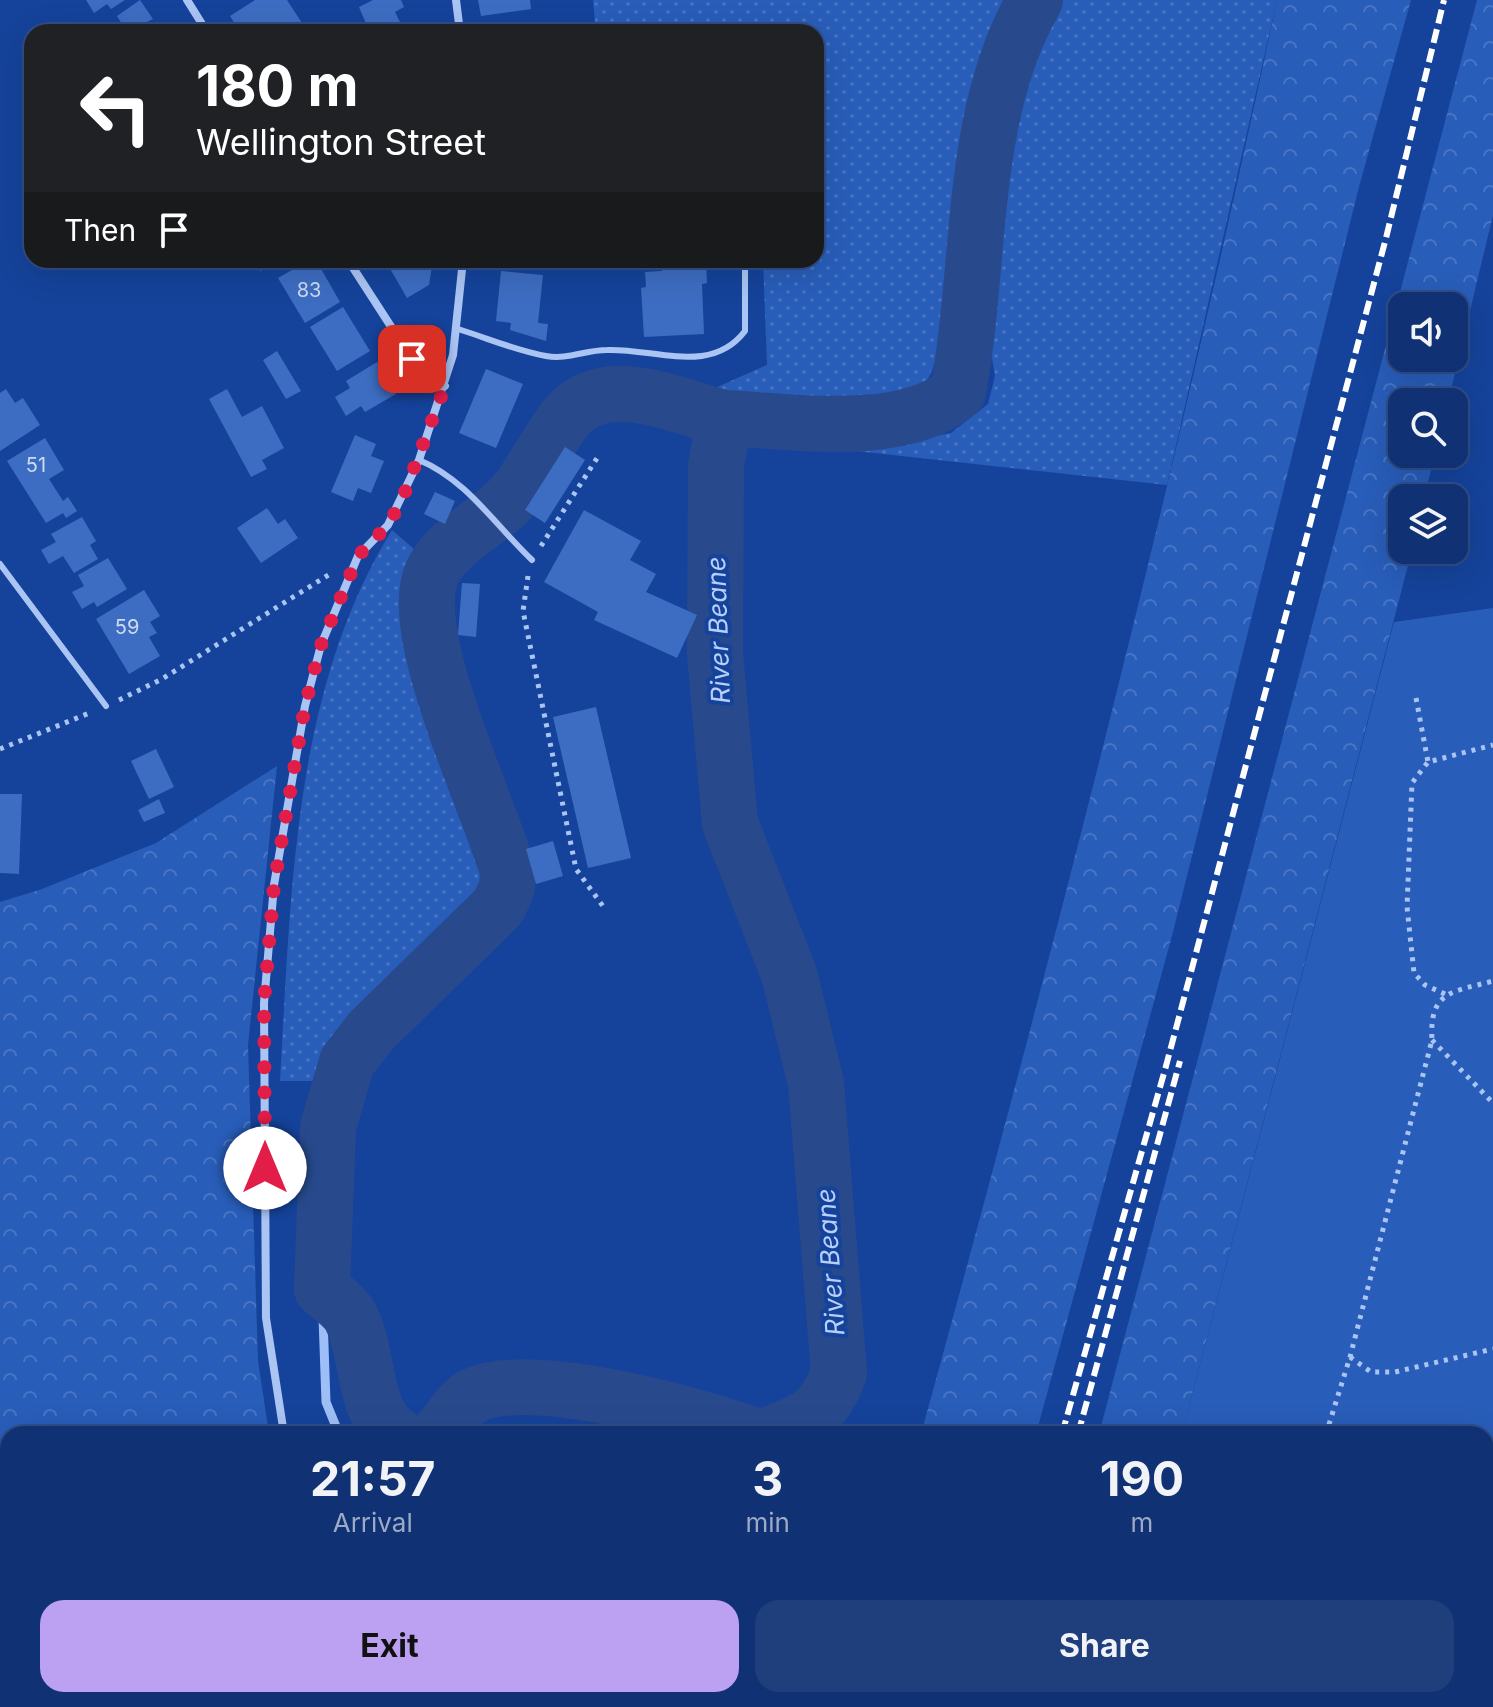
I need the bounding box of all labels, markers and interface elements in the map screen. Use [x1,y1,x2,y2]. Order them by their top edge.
text: 180 m [196,52,359,120]
icon: left [64,56,168,160]
text: Wellington Street [196,120,486,164]
icon: arrive [152,208,196,252]
text: Then [64,212,136,248]
house number: 83 [297,278,321,302]
map controls [1388,292,1468,564]
button: sound [1388,292,1468,372]
pin [378,325,446,393]
icon: arrive [390,337,434,381]
button: search [1388,388,1468,468]
house number: 51 [26,453,46,477]
button: layers [1388,484,1468,564]
water label: River Beane [700,556,736,704]
house number: 59 [115,615,139,639]
position arrow [223,1126,307,1210]
water label: River Beane [809,1187,851,1337]
text: 21:57 [310,1449,436,1508]
text: 3 [752,1449,783,1508]
text: 190 [1100,1449,1184,1508]
text: Arrival [333,1507,413,1538]
text: min [745,1507,790,1538]
text: m [1131,1507,1153,1538]
button: Exit [40,1600,739,1692]
button: Share [755,1600,1454,1692]

